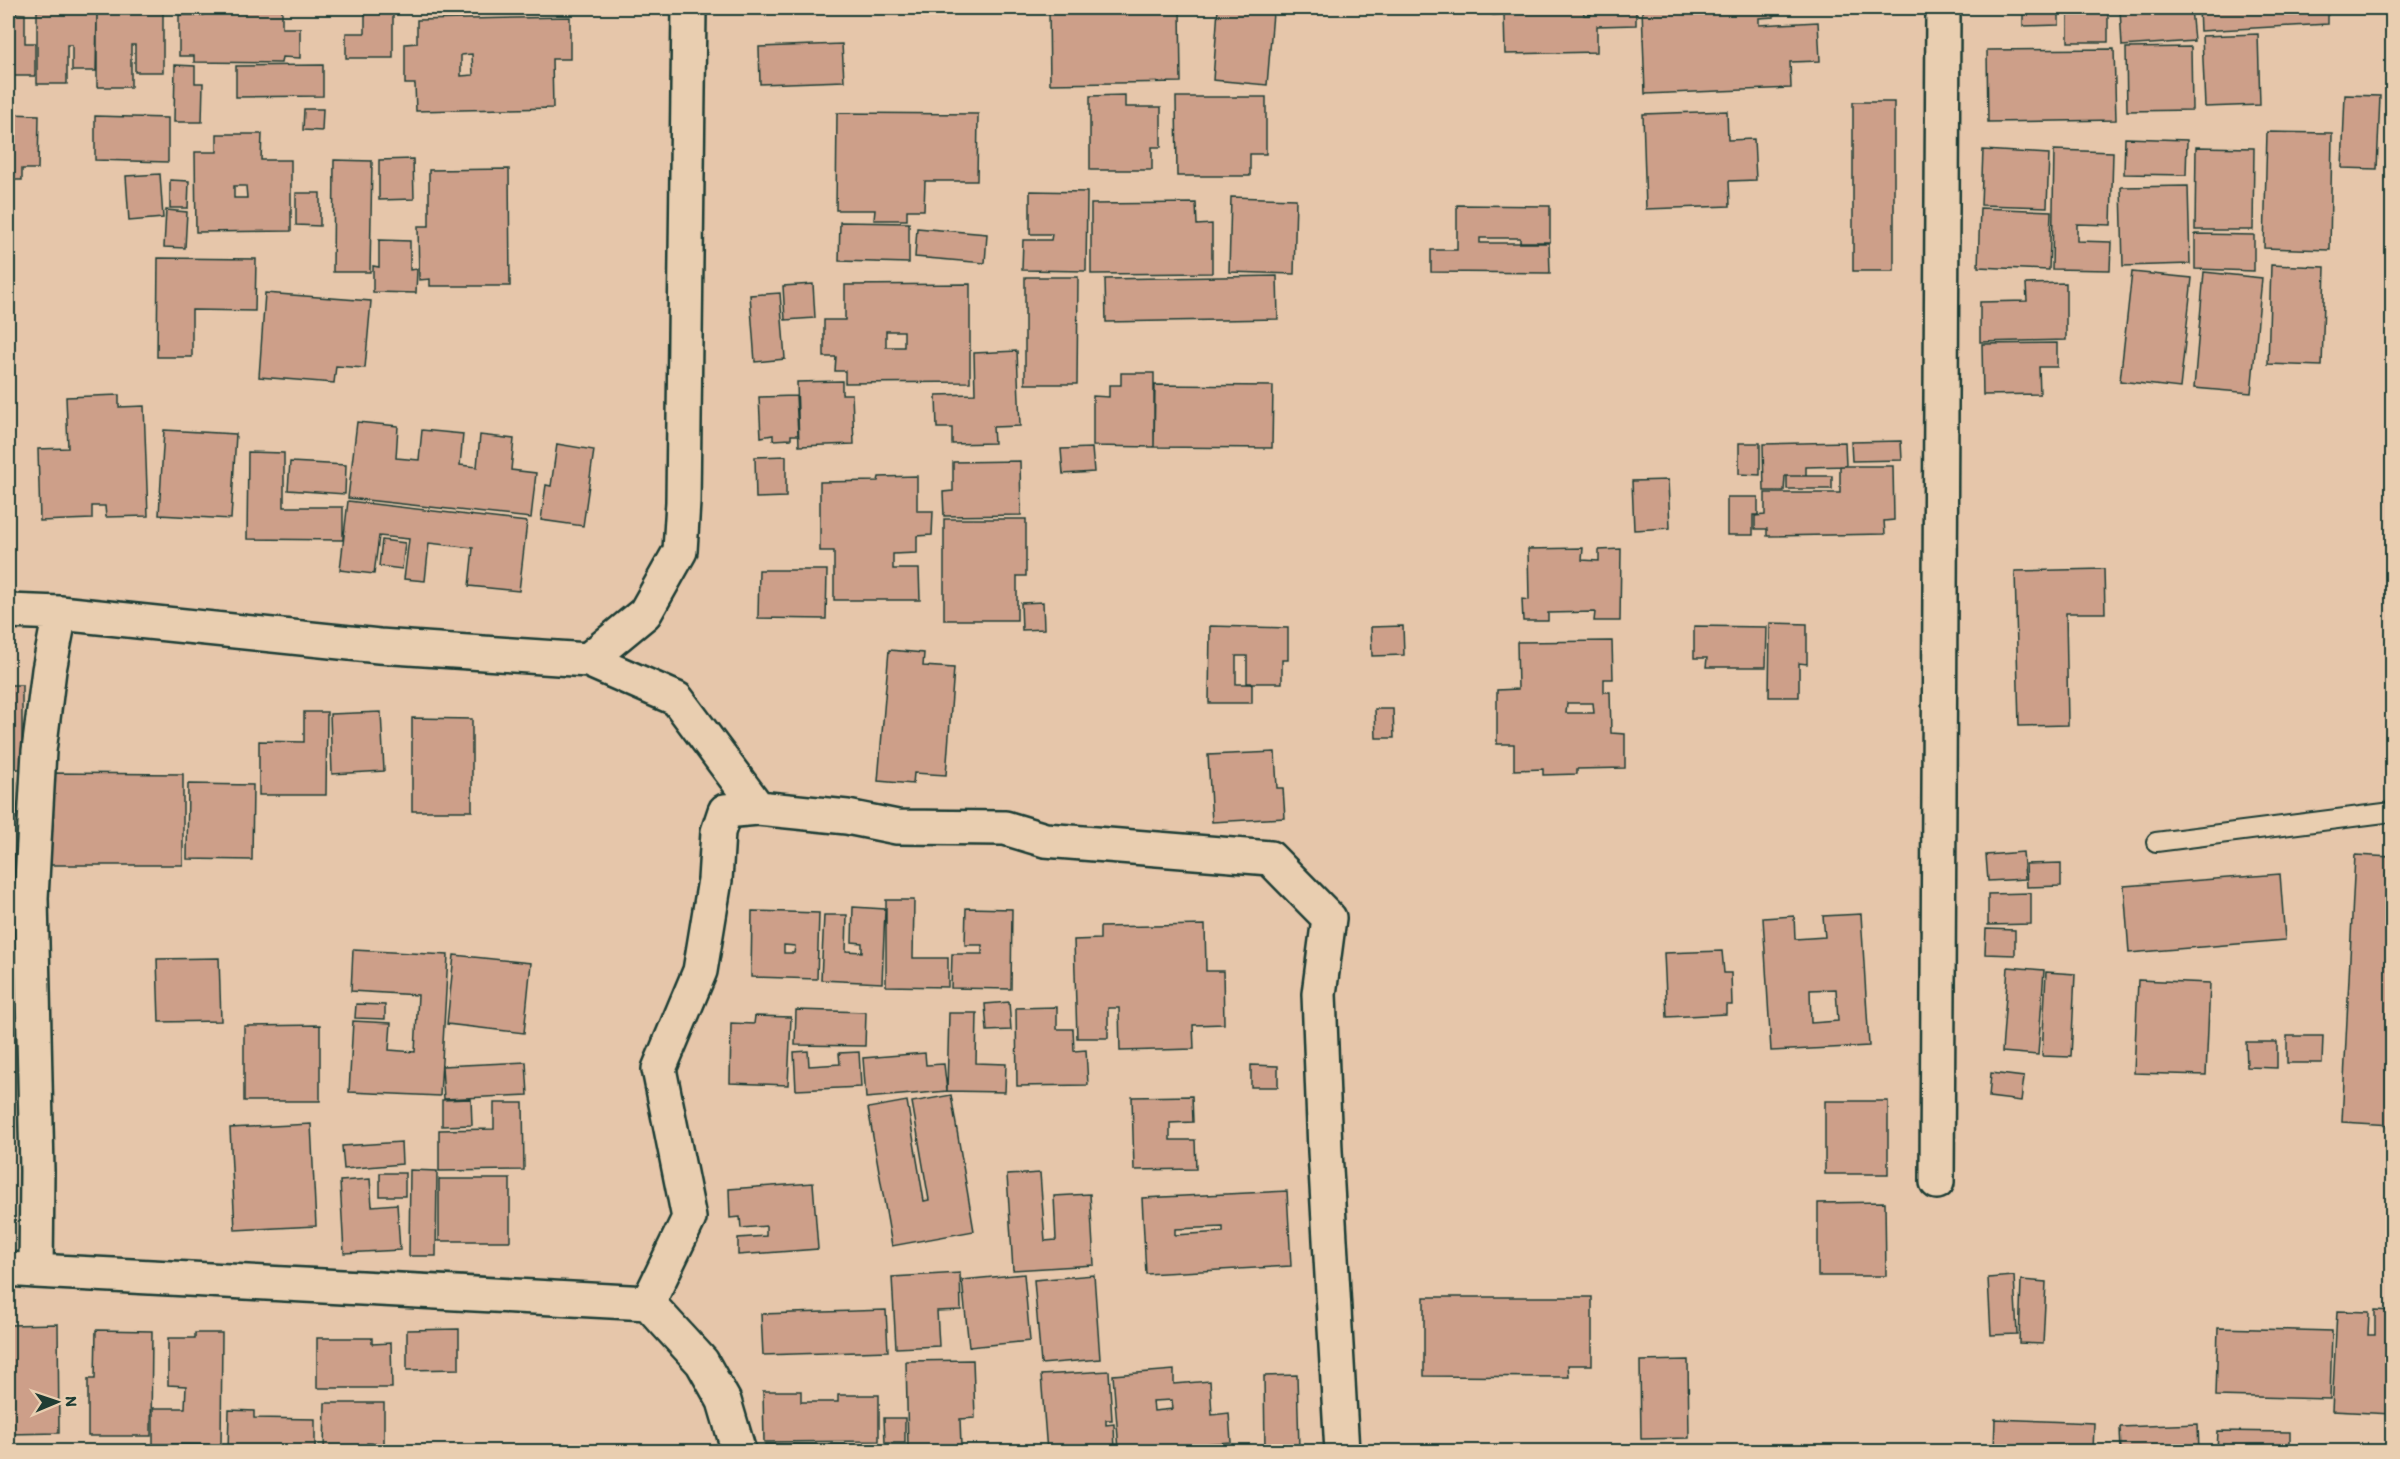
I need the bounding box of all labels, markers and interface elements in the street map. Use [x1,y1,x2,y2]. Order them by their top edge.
north arrow [27,1372,87,1432]
text: N [62,1396,81,1407]

